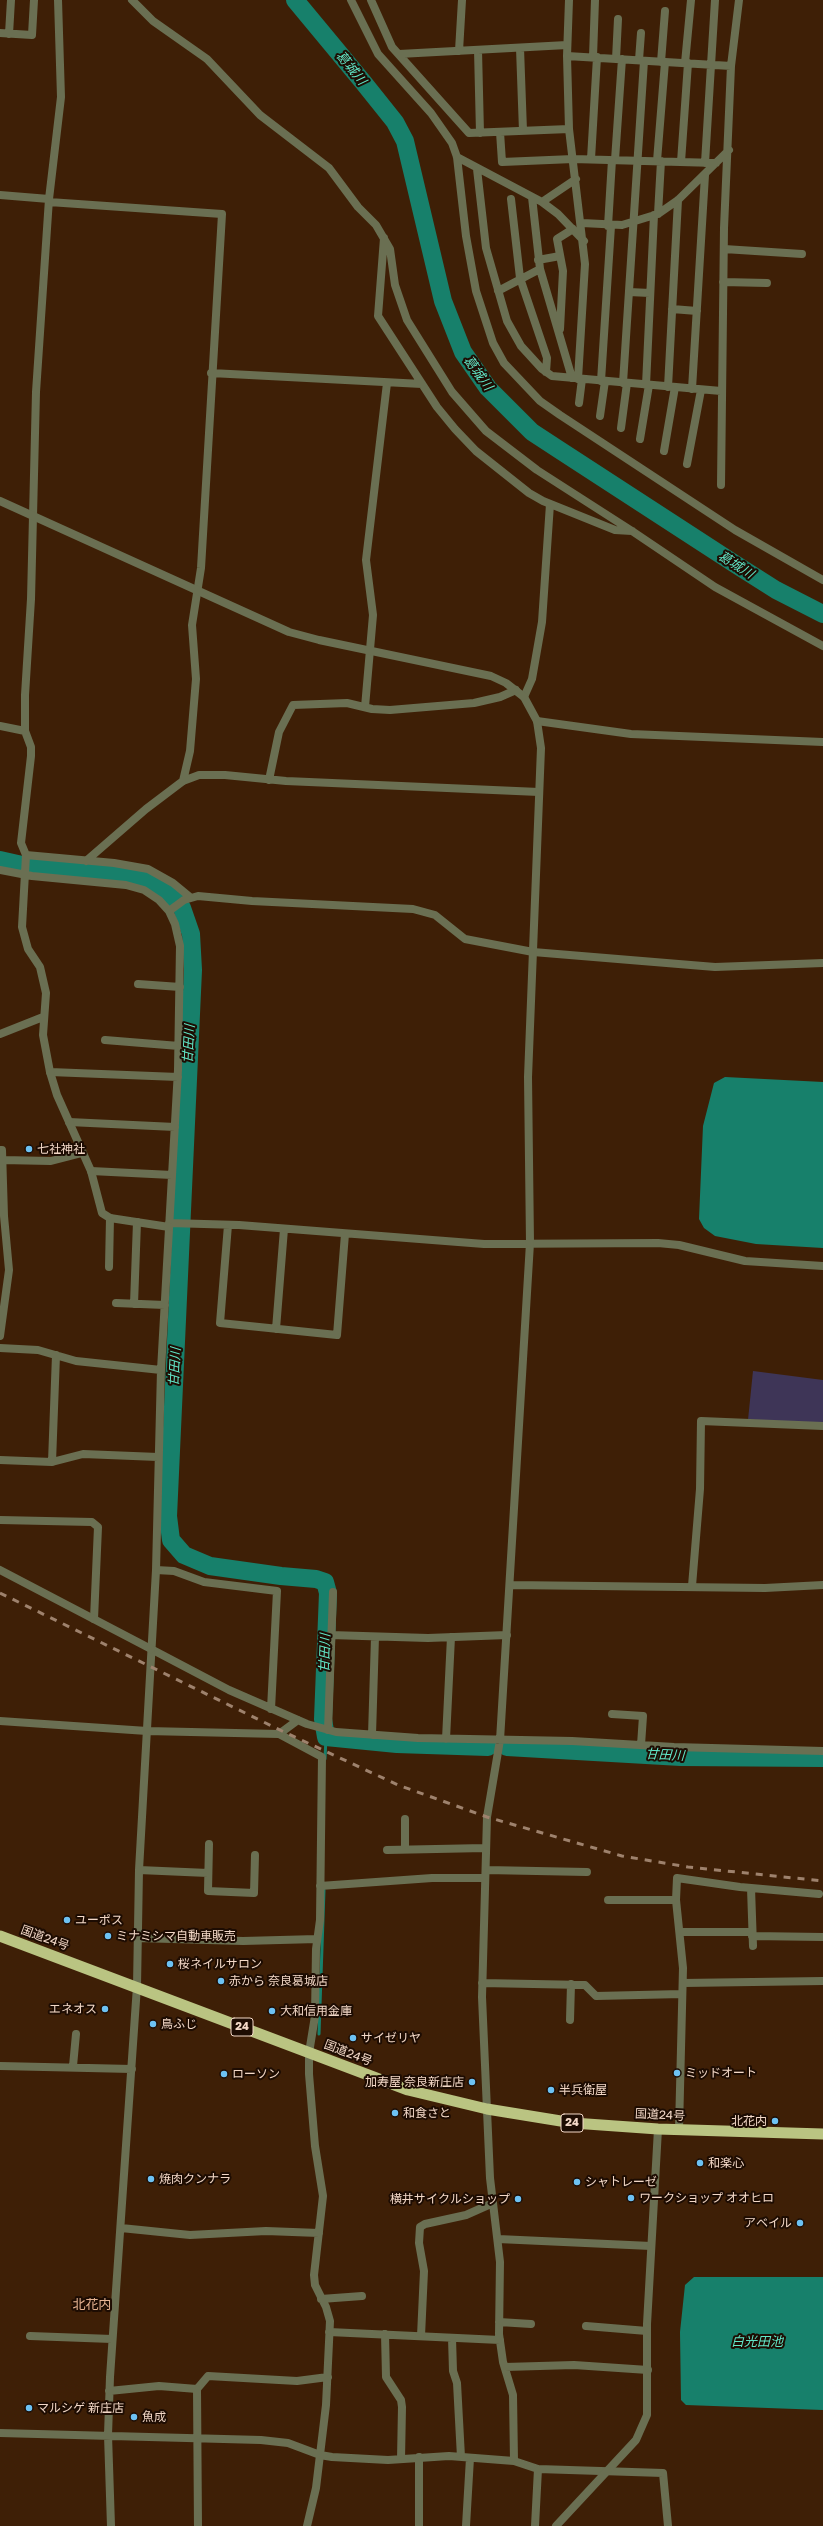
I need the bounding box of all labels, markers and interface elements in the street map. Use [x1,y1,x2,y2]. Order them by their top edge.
water label: 葛城川 [333,48,369,88]
water label: 葛城川 [460,353,496,393]
water label: 葛城川 [715,548,757,582]
water label: 甘田川 [180,1024,198,1064]
place label: 七社神社 [37,1142,85,1156]
marker: 七社神社 [24,1144,34,1154]
water label: 甘田川 [166,1347,184,1387]
water label: 甘田川 [317,1633,333,1673]
water label: 甘田川 [645,1746,685,1764]
place label: ユーポス [75,1913,123,1927]
marker: ユーポス [62,1915,72,1925]
street label: 国道24号 [19,1923,71,1953]
place label: ミナミシマ自動車販売 [116,1929,236,1943]
marker: ミナミシマ自動車販売 [103,1931,113,1941]
place label: 桜ネイルサロン [178,1957,262,1971]
marker: 桜ネイルサロン [165,1959,175,1969]
place label: 赤から 奈良葛城店 [229,1974,328,1988]
marker: 赤から 奈良葛城店 [216,1976,226,1986]
place label: エネオス [49,2002,97,2016]
marker: エネオス [100,2004,110,2014]
place label: 大和信用金庫 [280,2004,352,2018]
marker: 大和信用金庫 [267,2006,277,2016]
place label: 鳥ふじ [161,2017,197,2031]
road number: 24 [231,2018,253,2036]
marker: 鳥ふじ [148,2019,158,2029]
place label: サイゼリヤ [361,2031,421,2045]
marker: サイゼリヤ [348,2033,358,2043]
street label: 国道24号 [322,2037,374,2069]
place label: ミッドオート [685,2066,757,2080]
place label: ローソン [232,2067,280,2081]
marker: ミッドオート [672,2068,682,2078]
marker: ローソン [219,2069,229,2079]
place label: 加寿屋 奈良新庄店 [365,2075,464,2089]
marker: 加寿屋 奈良新庄店 [467,2077,477,2087]
place label: 半兵衛屋 [559,2083,607,2097]
marker: 半兵衛屋 [546,2085,556,2095]
place label: 和食さと [403,2106,451,2120]
street label: 国道24号 [635,2106,685,2124]
marker: 和食さと [390,2108,400,2118]
road number: 24 [561,2114,583,2132]
place label: 北花内 [731,2114,767,2128]
marker: 北花内 [770,2116,780,2126]
place label: 和楽心 [708,2156,744,2170]
marker: 和楽心 [695,2158,705,2168]
place label: 焼肉クンナラ [159,2172,231,2186]
marker: 焼肉クンナラ [146,2174,156,2184]
place label: シャトレーゼ [585,2175,657,2189]
marker: シャトレーゼ [572,2177,582,2187]
place label: ワークショップ オオヒロ [639,2191,774,2205]
place label: 横井サイクルショップ [390,2192,510,2206]
marker: ワークショップ オオヒロ [626,2193,636,2203]
marker: 横井サイクルショップ [513,2194,523,2204]
place label: アベイル [744,2216,792,2230]
marker: アベイル [795,2218,805,2228]
district label: 北花内 [73,2297,111,2313]
water label: 白光田池 [731,2334,783,2350]
place label: マルシゲ 新庄店 [37,2401,124,2415]
marker: マルシゲ 新庄店 [24,2403,34,2413]
place label: 魚成 [142,2410,166,2424]
marker: 魚成 [129,2412,139,2422]

